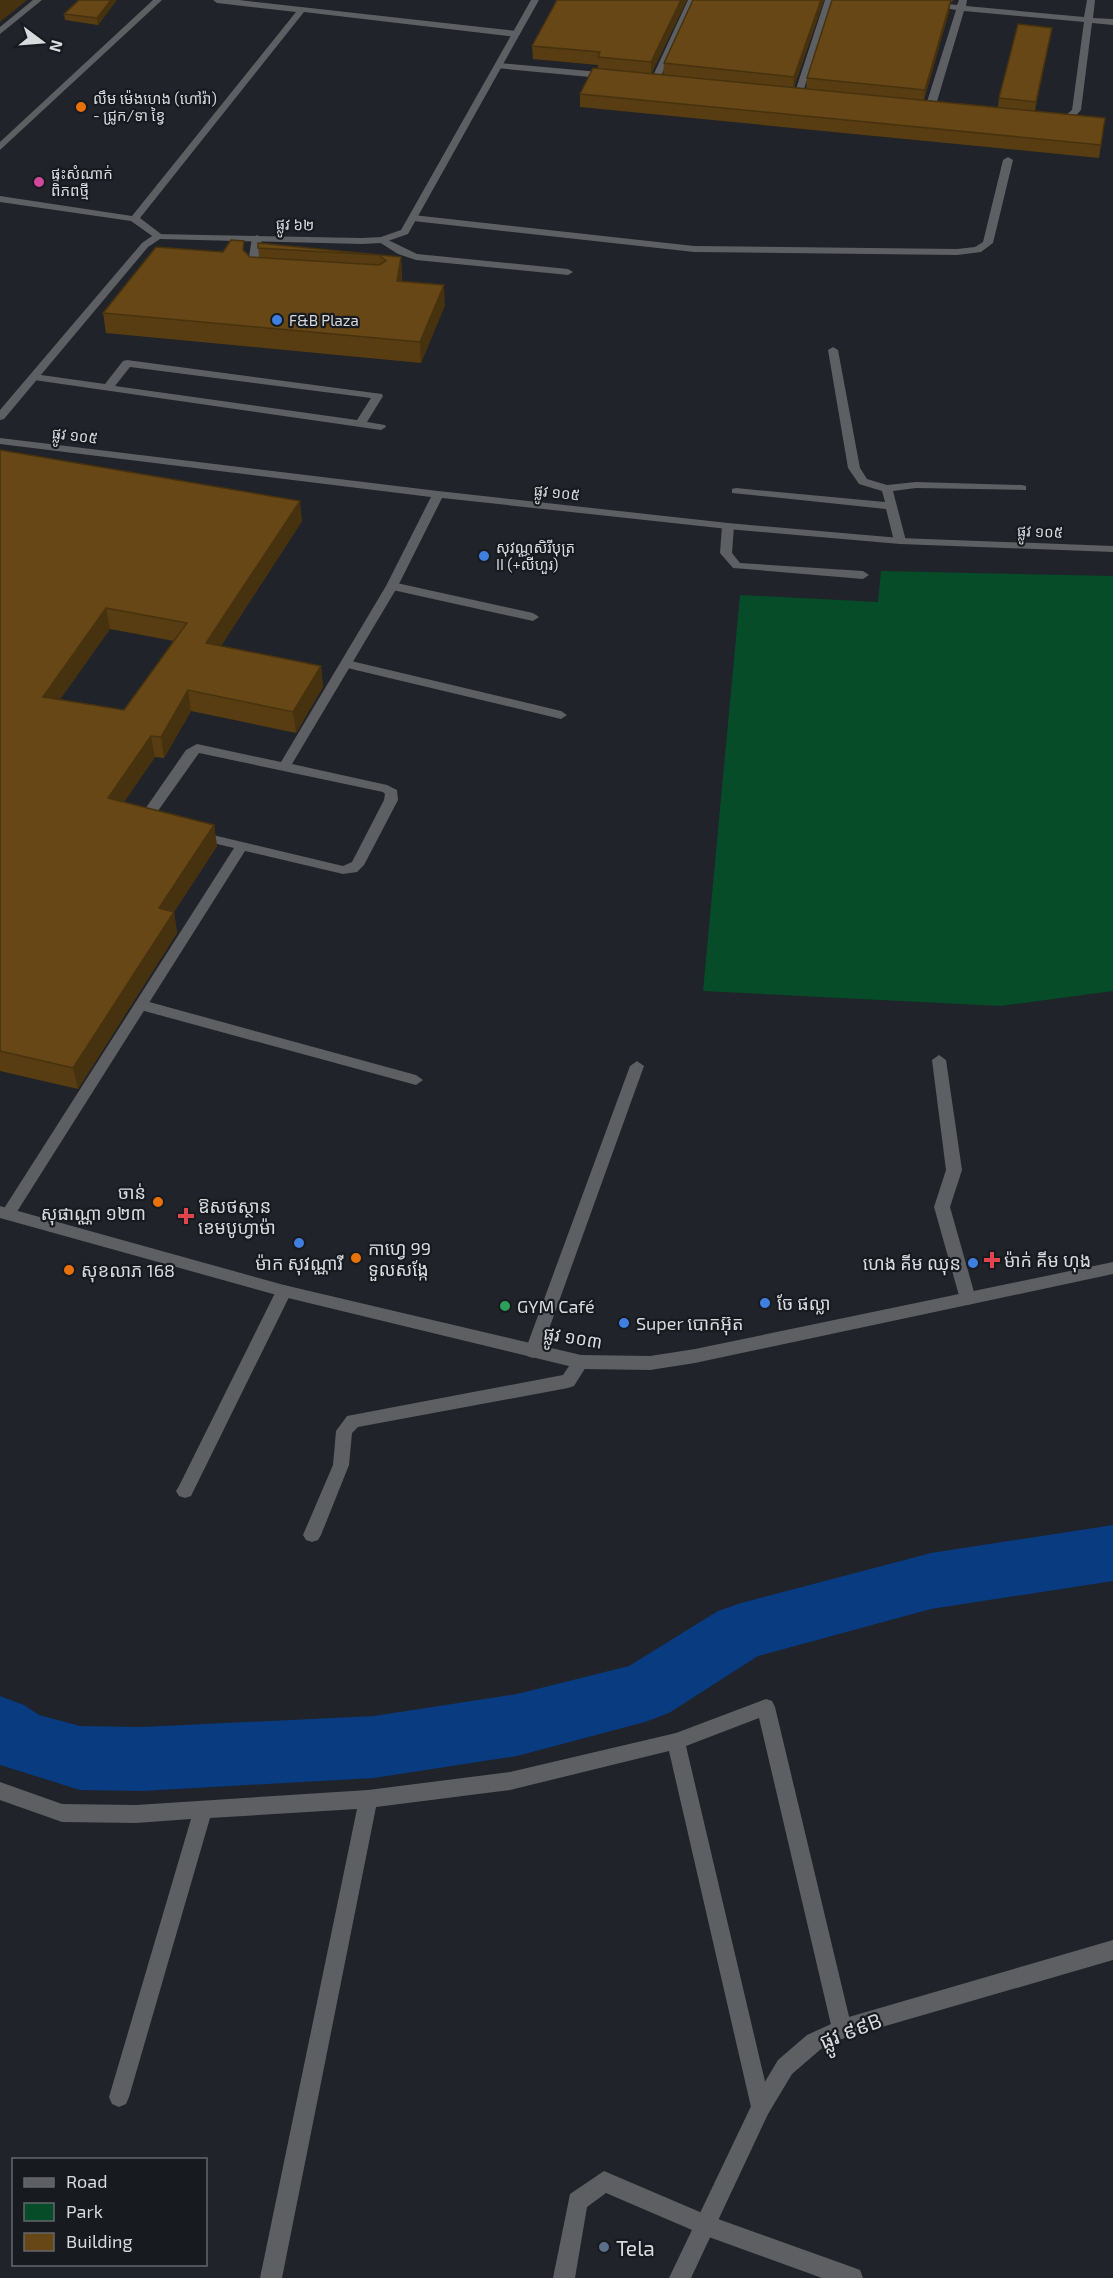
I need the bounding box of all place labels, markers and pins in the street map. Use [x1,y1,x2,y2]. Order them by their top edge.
place label: លឹម ម៉េងហេង (ហៅរ៉ា) - ជ្រូក/ទា ខ្វៃ [93,89,217,125]
marker: លឹម ម៉េងហេង (ហៅរ៉ា) - ជ្រូក/ទា ខ្វៃ [74,100,88,114]
place label: ផ្ទះសំណាក់ ពិភពថ្មី [51,164,113,200]
marker: ផ្ទះសំណាក់ ពិភពថ្មី [32,175,46,189]
place label: F&B Plaza [289,311,359,329]
marker: F&B Plaza [270,313,284,327]
place label: សុវណ្ណសិរីបុត្រ II (+លីហួរ) [496,538,575,574]
marker: សុវណ្ណសិរីបុត្រ II (+លីហួរ) [477,549,491,563]
place label: ចាន់ សុផាណ្ណា ១២៣ [41,1181,146,1226]
marker: ចាន់ សុផាណ្ណា ១២៣ [151,1195,165,1209]
place label: ឱសថស្ថាន ខេមបូហ្វាម៉ា [198,1195,276,1239]
marker: ឱសថស្ថាន ខេមបូហ្វាម៉ា [179,1209,193,1223]
marker: ម៉ាក សុវណ្ណារី [292,1236,306,1250]
place label: កាហ្វេ 99 ទួលសង្កែ [368,1237,431,1281]
place label: ម៉ាក់ គីម ហុង [1004,1249,1091,1273]
marker: កាហ្វេ 99 ទួលសង្កែ [349,1251,363,1265]
place label: ម៉ាក សុវណ្ណារី [255,1252,344,1276]
place label: ហេង គីម ឈុន [863,1252,961,1276]
marker: ម៉ាក់ គីម ហុង [985,1253,999,1267]
marker: ហេង គីម ឈុន [966,1256,980,1270]
place label: សុខលាភ 168 [81,1259,175,1283]
marker: សុខលាភ 168 [62,1263,76,1277]
place label: ចែ ផល្លា [777,1292,831,1315]
place label: GYM Café [517,1295,595,1317]
marker: ចែ ផល្លា [758,1296,772,1310]
marker: GYM Café [498,1299,512,1313]
place label: Super បោកអ៊ុត [636,1312,743,1336]
marker: Super បោកអ៊ុត [617,1316,631,1330]
place label: Tela [616,2235,655,2260]
marker: Tela [597,2240,611,2254]

